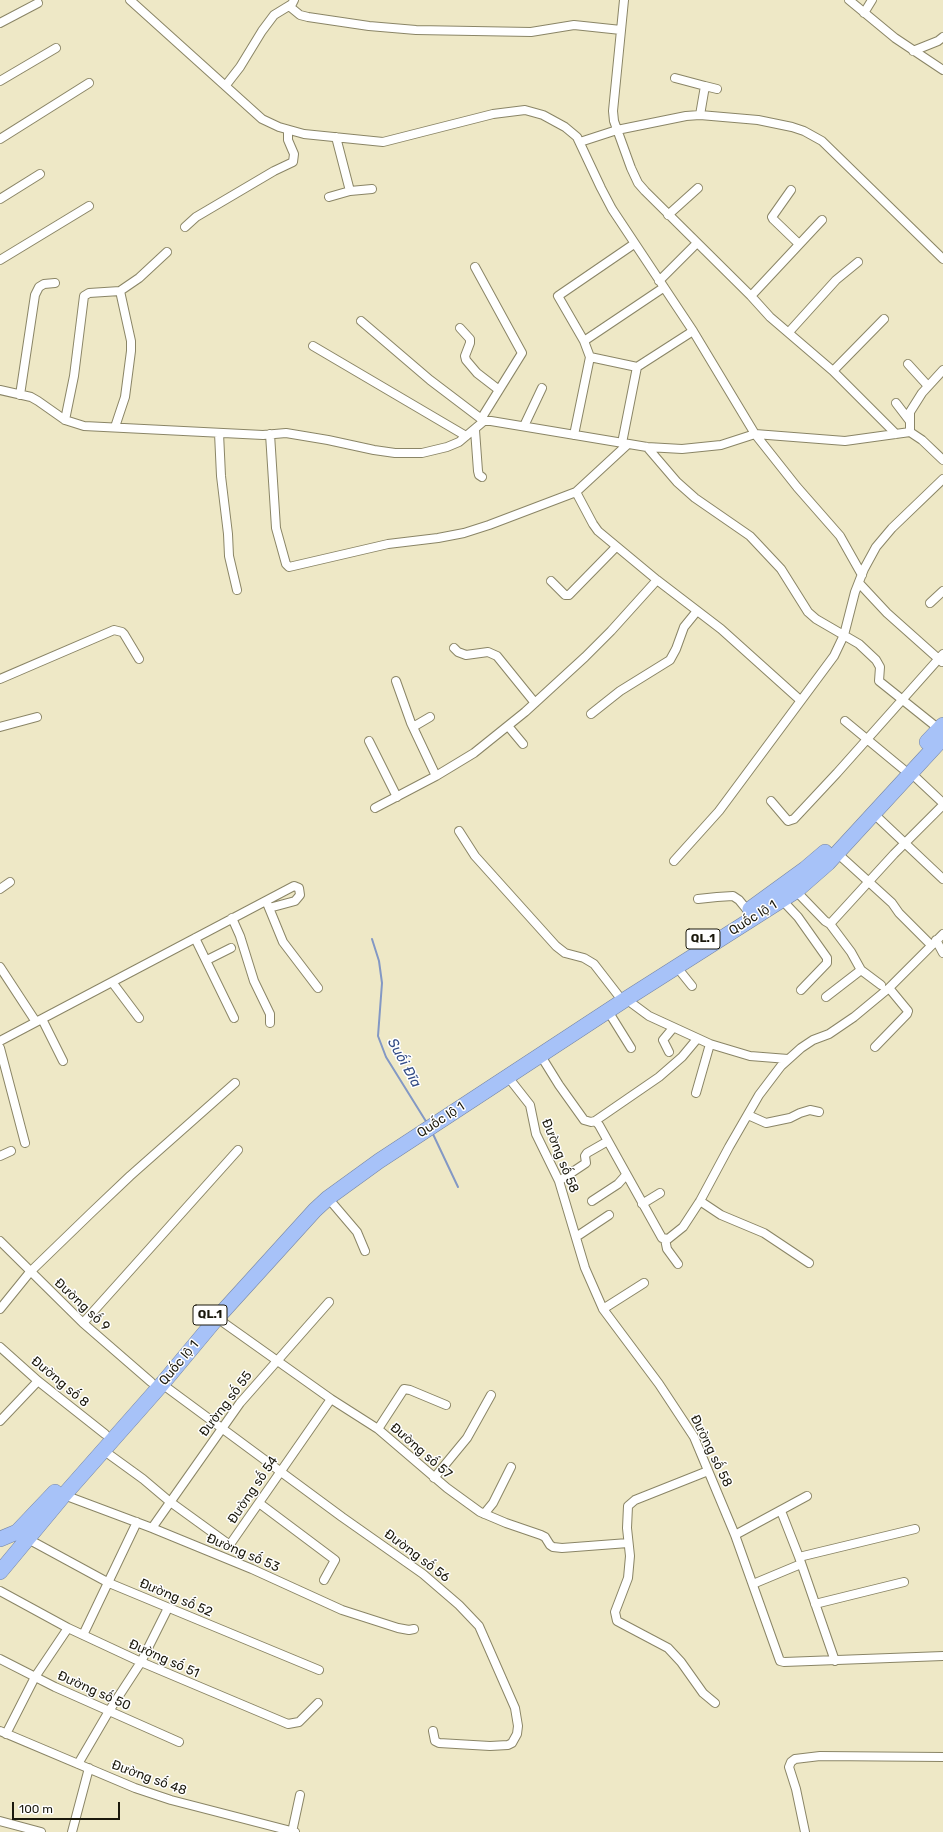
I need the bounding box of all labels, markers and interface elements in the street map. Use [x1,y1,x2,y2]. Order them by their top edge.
street label: Quốc lộ 1 [726,897,780,939]
road number: QL.1 [686,929,720,949]
water label: Suối Đĩa [384,1036,424,1090]
street label: Quốc lộ 1 [414,1099,468,1141]
street label: Đường số 58 [538,1117,582,1195]
street label: Đường số 9 [51,1275,113,1335]
road number: QL.1 [193,1305,227,1325]
street label: Quốc lộ 1 [156,1337,202,1389]
street label: Đường số 8 [28,1353,92,1411]
street label: Đường số 55 [196,1368,256,1440]
street label: Đường số 58 [687,1412,735,1490]
street label: Đường số 57 [387,1420,455,1482]
street label: Đường số 54 [225,1453,281,1527]
street label: Đường số 56 [381,1526,453,1586]
street label: Đường số 53 [204,1531,282,1575]
street label: Đường số 52 [137,1576,215,1620]
street label: Đường số 51 [126,1637,202,1681]
street label: Đường số 50 [55,1668,133,1714]
street label: Đường số 48 [109,1757,189,1799]
scale bar [14,1794,122,1820]
text: 100 m [19,1802,53,1816]

